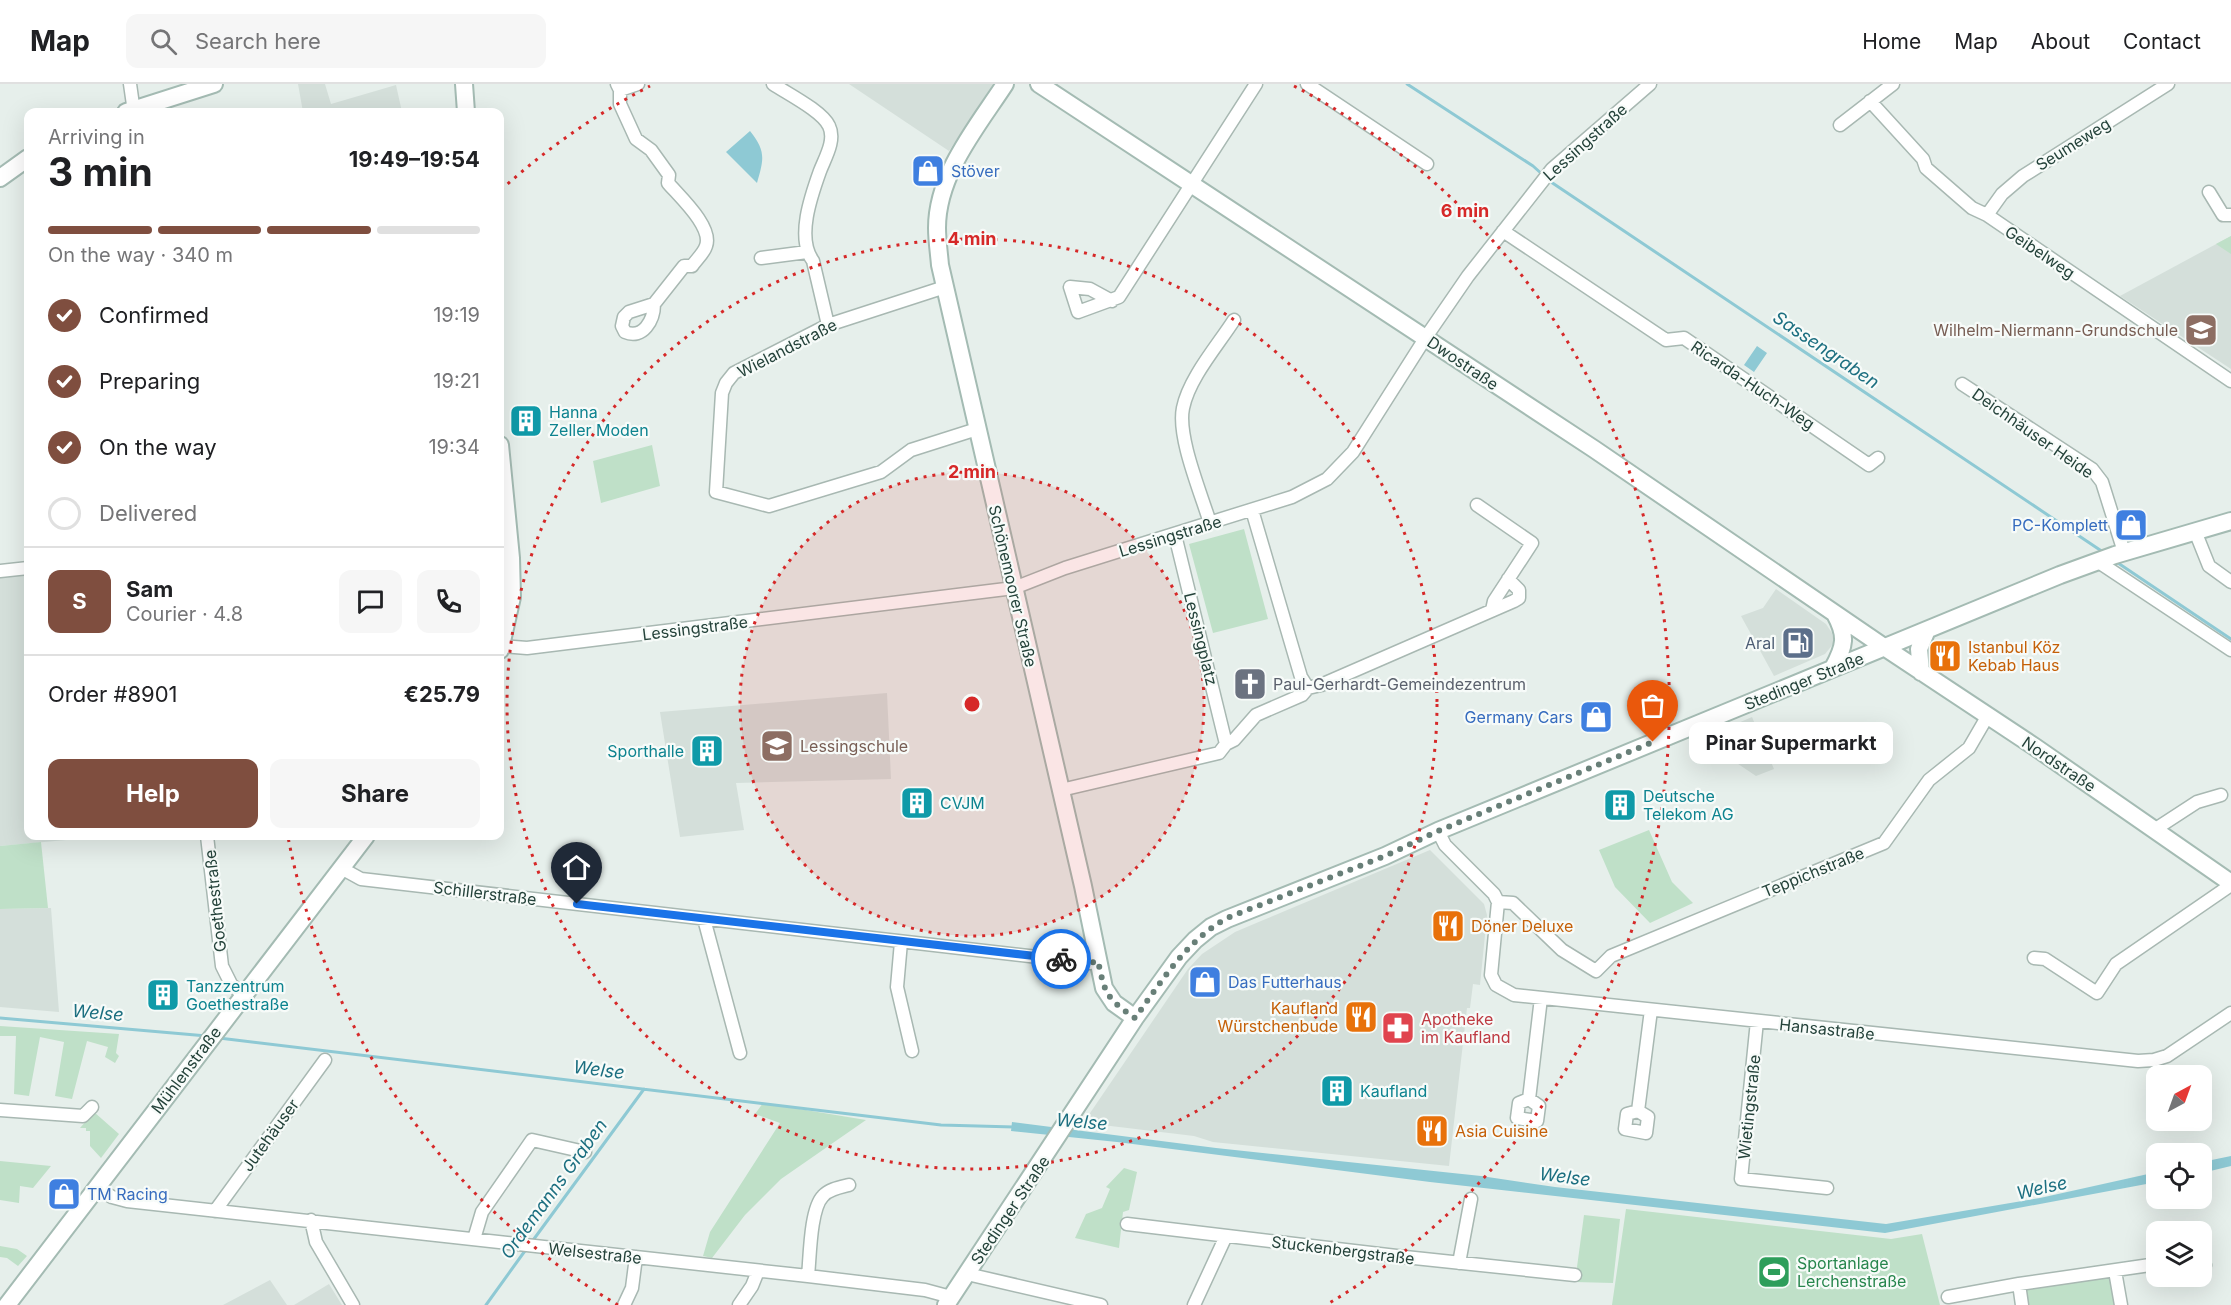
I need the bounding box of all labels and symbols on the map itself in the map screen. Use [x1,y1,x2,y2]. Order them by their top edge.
street label: Lessingstraße [1539,99,1631,185]
street label: Seumeweg [2032,113,2114,175]
shop icon: Stöver [910,153,946,189]
place label: Stöver [951,161,1000,181]
text: 6 min [1441,200,1489,221]
street label: Geibelweg [2001,221,2079,283]
text: 4 min [948,228,996,249]
water label: Sassengraben [1769,306,1883,393]
school or university icon: Wilhelm-Niermann-Grundschule [2183,312,2219,348]
street label: Wielandstraße [734,314,840,382]
place label: Wilhelm-Niermann-Grundschule [1933,320,2178,340]
street label: Dwostraße [1423,332,1503,394]
street label: Ricarda-Huch-Weg [1687,336,1819,434]
street label: Deichhäuser Heide [1968,384,2098,482]
place label: Hanna Zeller Moden [549,402,649,440]
building icon: Hanna Zeller Moden [508,403,544,439]
text: 2 min [948,461,996,482]
street label: Schönemoorer Straße [985,503,1041,669]
shop icon: PC-Komplett [2113,507,2149,543]
street label: Lessingstraße [1116,511,1224,561]
place label: PC-Komplett [2012,515,2108,535]
street label: Lessingplatz [1180,590,1222,688]
street label: Lessingstraße [641,612,749,644]
fuel station icon: Aral [1780,625,1816,661]
place label: Aral [1745,633,1775,653]
place label: Istanbul Köz Kebab Haus [1968,637,2060,675]
restaurant icon: Istanbul Köz Kebab Haus [1927,638,1963,674]
street label: Stedinger Straße [1741,648,1867,714]
church icon: Paul-Gerhardt-Gemeindezentrum [1232,666,1268,702]
place label: Paul-Gerhardt-Gemeindezentrum [1273,674,1526,694]
pin [1627,680,1678,742]
centre of rings [962,694,982,714]
shop icon: Germany Cars [1578,699,1614,735]
place label: Germany Cars [1465,707,1573,727]
callout: Pinar Supermarkt [1689,721,1893,763]
school or university icon: Lessingschule [759,728,795,764]
street label: Nordstraße [2018,732,2100,796]
building icon: Sporthalle [689,733,725,769]
place label: Lessingschule [800,736,908,756]
place label: Sporthalle [607,741,684,761]
building icon: CVJM [899,785,935,821]
place label: Deutsche Telekom AG [1643,786,1734,824]
building icon: Deutsche Telekom AG [1602,787,1638,823]
place label: CVJM [940,793,985,813]
pin [551,842,602,904]
street label: Teppichstraße [1759,842,1867,902]
street label: Goethestraße [200,849,230,953]
street label: Schillerstraße [432,877,538,909]
restaurant icon: Döner Deluxe [1430,908,1466,944]
place label: Döner Deluxe [1471,916,1573,936]
courier [1031,929,1091,989]
shop icon: Das Futterhaus [1187,964,1223,1000]
place label: Das Futterhaus [1228,972,1342,992]
place label: Tanzzentrum Goethestraße [186,976,289,1014]
building icon: Tanzzentrum Goethestraße [145,977,181,1013]
place label: Kaufland Würstchenbude [1217,998,1338,1036]
restaurant icon: Kaufland Würstchenbude [1343,999,1379,1035]
water label: Welse [72,1000,125,1025]
place label: Apotheke im Kaufland [1421,1009,1511,1047]
pharmacy icon: Apotheke im Kaufland [1380,1010,1416,1046]
street label: Hansastraße [1778,1014,1876,1044]
street label: Mühlenstraße [147,1022,225,1118]
street label: Wietingstraße [1734,1054,1764,1160]
water label: Welse [572,1056,626,1083]
north arrow [2146,1065,2212,1131]
building icon: Kaufland [1319,1073,1355,1109]
place label: Kaufland [1360,1081,1427,1101]
street label: Jutehäuser [237,1095,303,1175]
water label: Welse [1056,1109,1109,1134]
restaurant icon: Asia Cuisine [1414,1113,1450,1149]
water label: Ordemanns Graben [496,1115,611,1263]
place label: Asia Cuisine [1455,1121,1548,1141]
street label: Stedinger Straße [966,1152,1054,1268]
water label: Welse [1538,1163,1592,1190]
water label: Welse [2014,1171,2069,1204]
shop icon: TM Racing [46,1176,82,1212]
place label: TM Racing [87,1184,168,1204]
street label: Stuckenbergstraße [1270,1231,1416,1269]
street label: Welsestraße [547,1238,643,1268]
place label: Sportanlage Lerchenstraße [1797,1253,1906,1291]
sports icon: Sportanlage Lerchenstraße [1756,1254,1792,1290]

